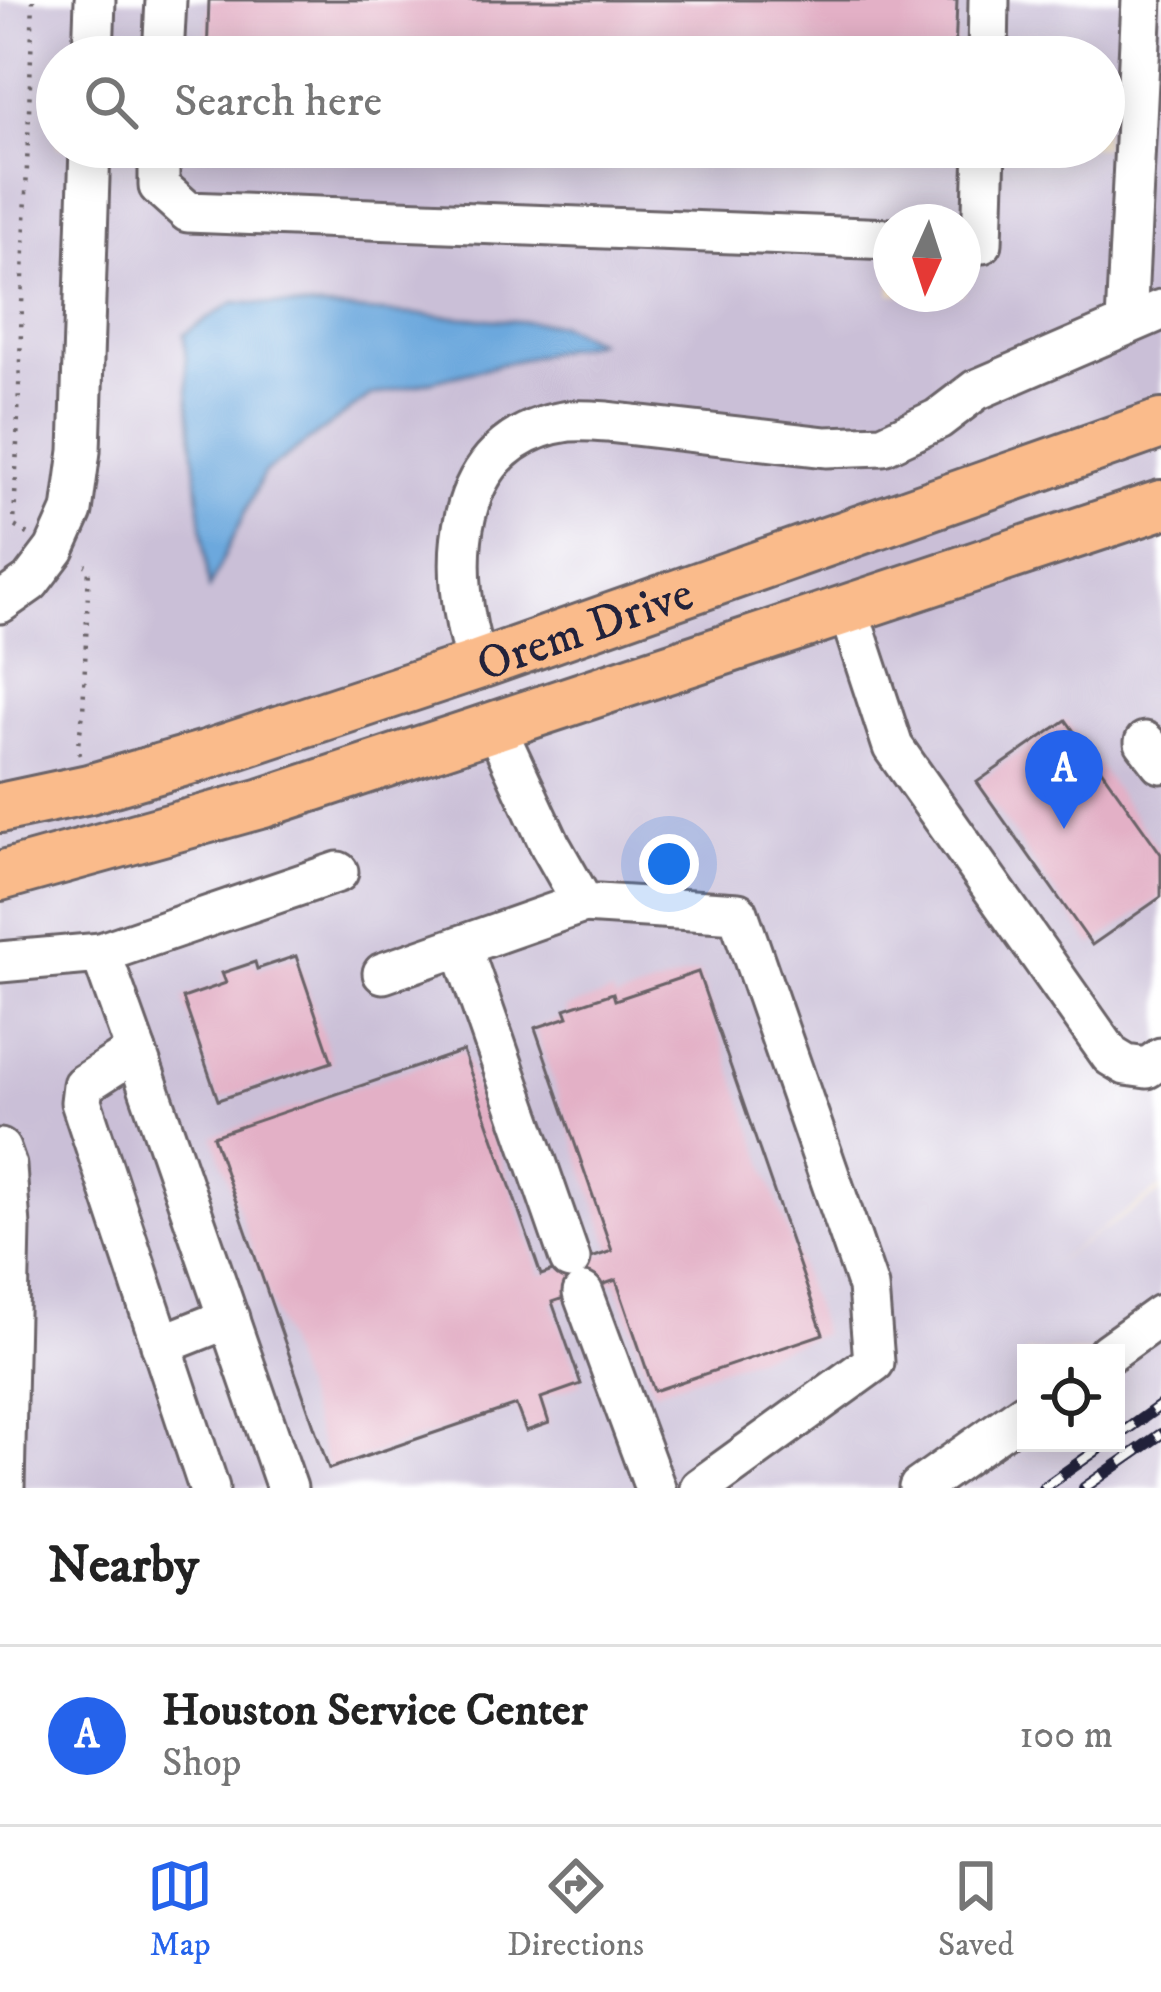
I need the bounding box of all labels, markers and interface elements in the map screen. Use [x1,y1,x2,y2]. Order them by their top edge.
search box [36,36,1125,168]
icon: search [78,69,144,135]
text: Search here [174,74,382,130]
north arrow [873,204,981,312]
street label: Orem Drive [469,564,701,696]
pin: A [1025,730,1103,829]
your location [639,834,699,894]
map controls [1017,1344,1125,1452]
button: locate [1017,1344,1125,1452]
text: Nearby [48,1534,199,1598]
text: Houston Service Center [162,1683,587,1739]
text: A [75,1711,99,1760]
text: 100 m [1019,1711,1113,1760]
text: Shop [162,1739,241,1788]
tab: Map [147,1853,213,1966]
tab: Directions [507,1853,644,1966]
tab: Saved [938,1853,1014,1966]

